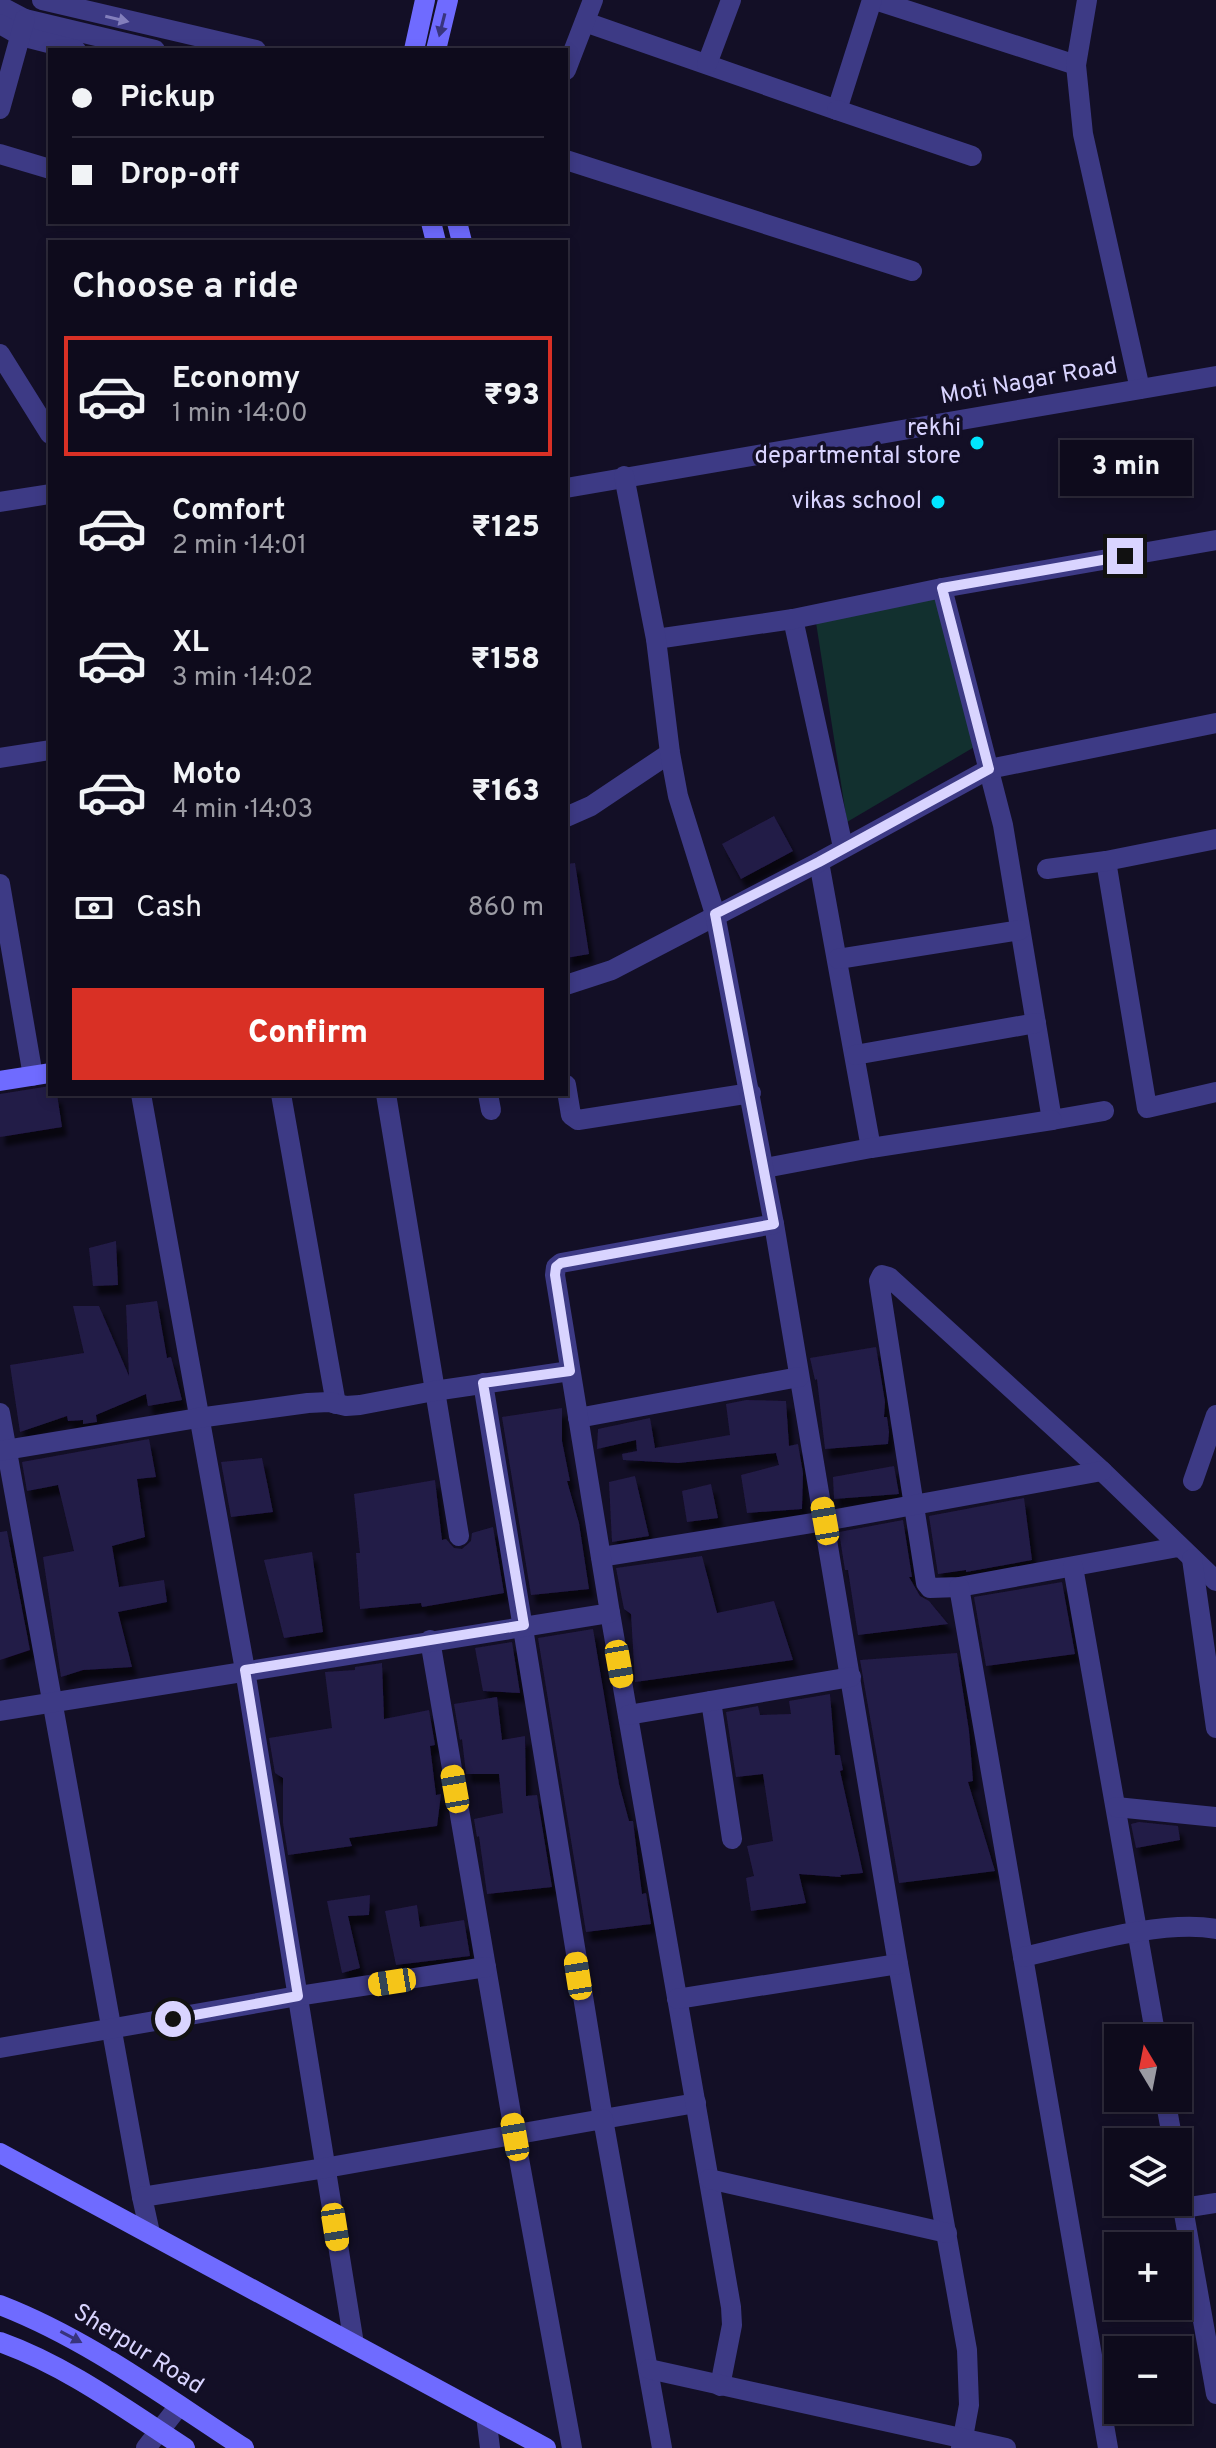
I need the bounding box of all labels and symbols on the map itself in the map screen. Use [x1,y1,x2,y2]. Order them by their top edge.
one-way arrow [105,13,130,26]
one-way arrow [436,13,448,38]
street label: Moti Nagar Road [938,352,1120,412]
place label: rekhi departmental store [755,414,961,472]
marker: rekhi departmental store [968,434,986,452]
callout: 3 min [1059,440,1191,496]
place label: vikas school [792,487,922,517]
marker: vikas school [929,493,947,511]
route end [1107,538,1143,574]
car [809,1495,841,1547]
car [603,1638,635,1690]
car [439,1763,471,1815]
car [562,1950,594,2002]
car [366,1966,418,1998]
route start [155,2001,191,2037]
north arrow [1104,2024,1192,2112]
car [499,2111,531,2163]
car [319,2201,351,2253]
street label: Sherpur Road [67,2298,209,2402]
one-way arrow [59,2331,82,2344]

